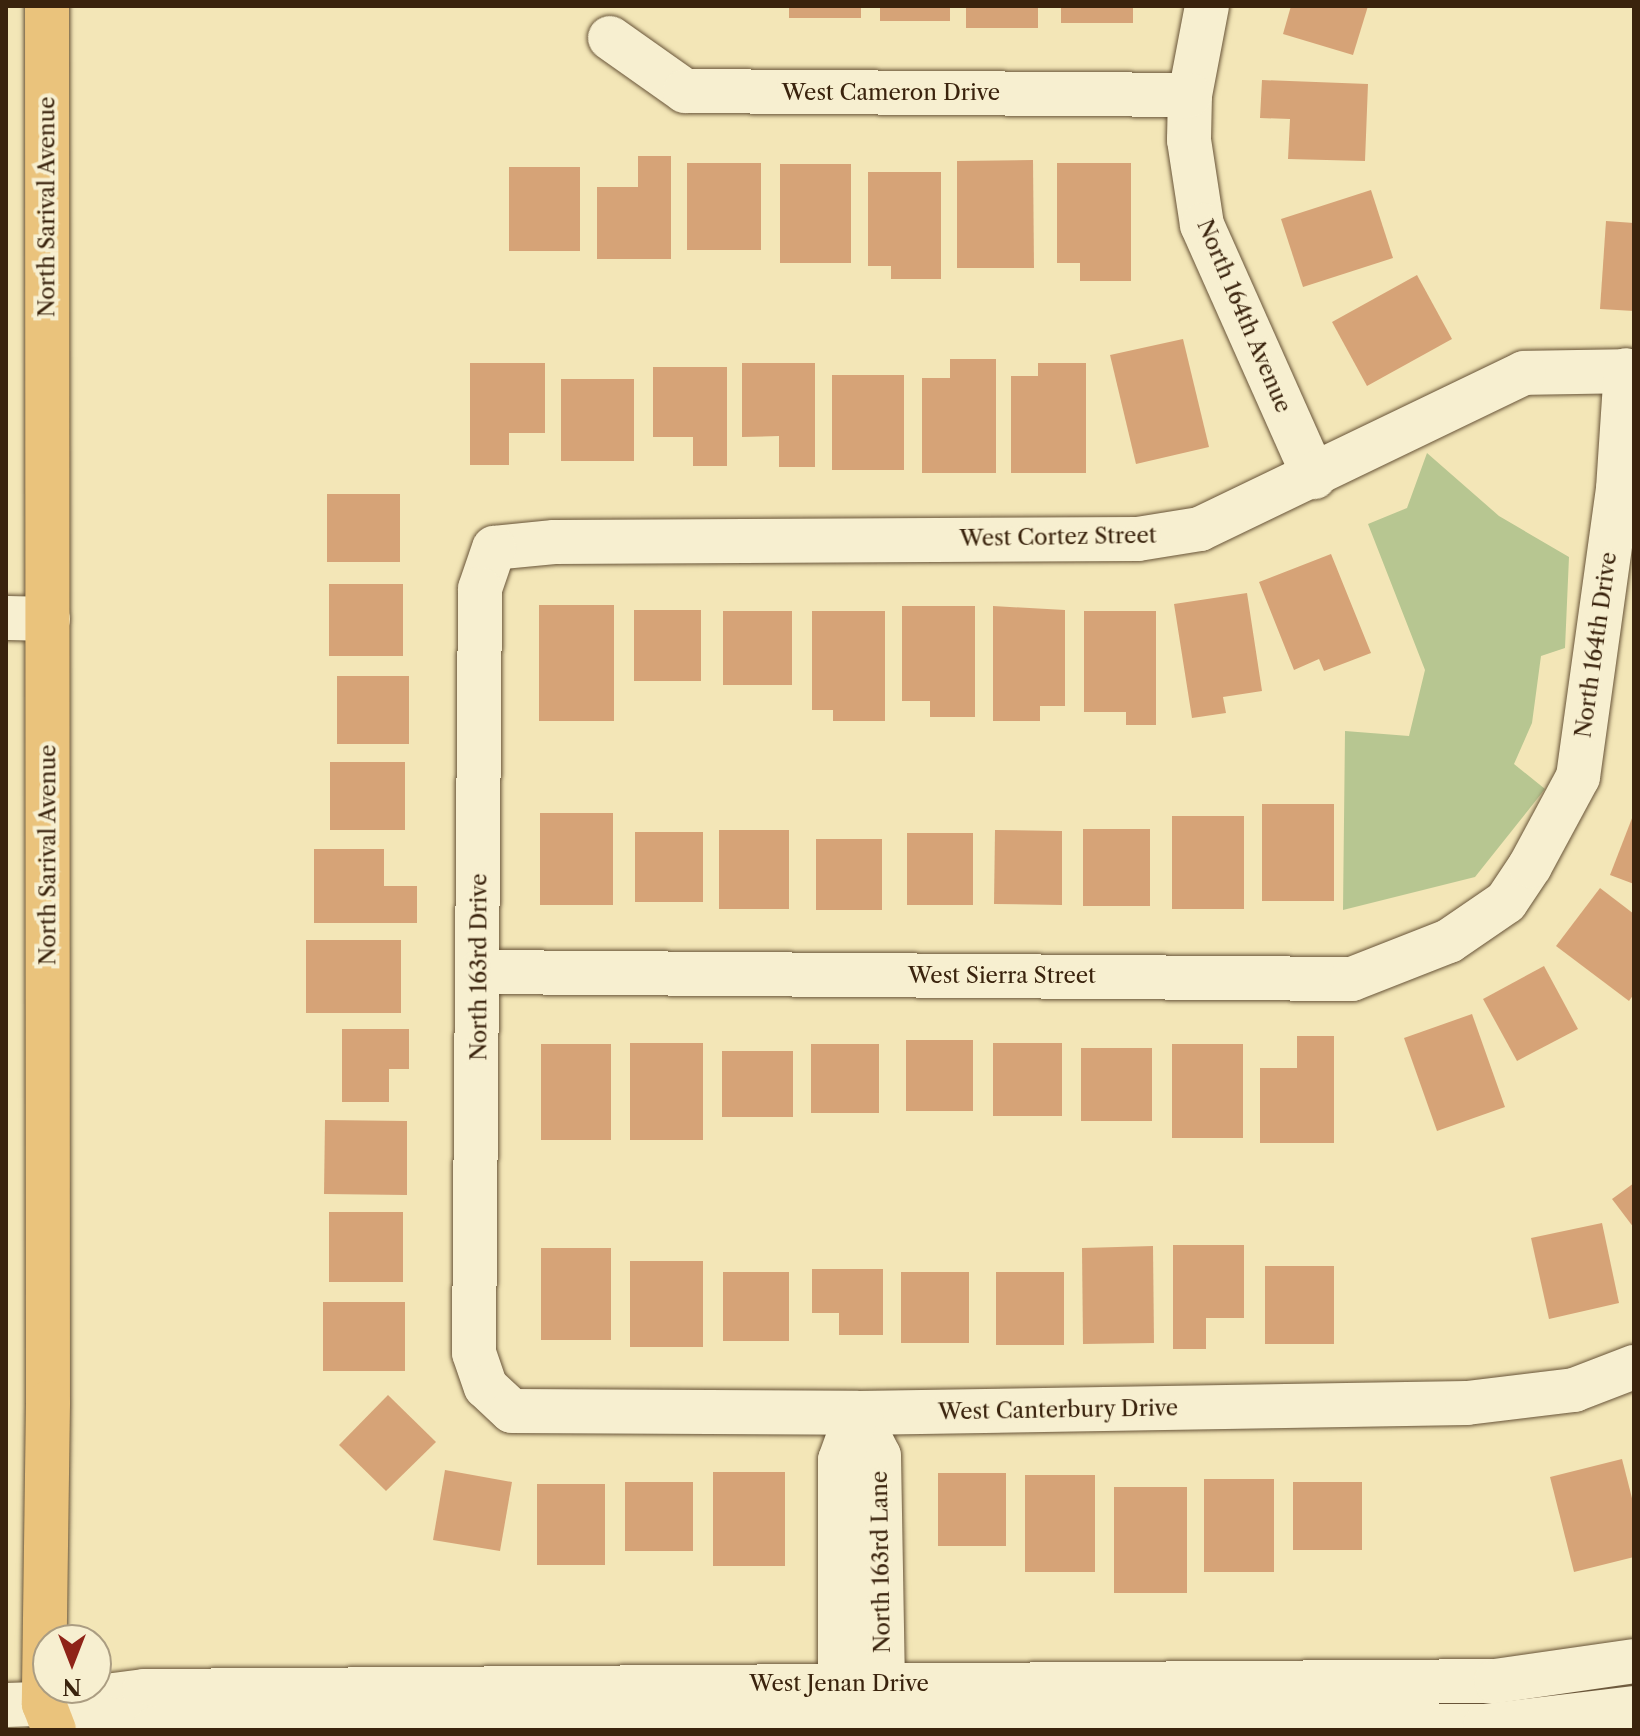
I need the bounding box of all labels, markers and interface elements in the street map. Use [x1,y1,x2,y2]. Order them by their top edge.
street label: West Cameron Drive [782,80,1000,106]
street label: North Sarival Avenue [34,96,60,318]
street label: North 164th Avenue [1191,215,1297,417]
street label: West Cortez Street [959,522,1157,552]
street label: North 164th Drive [1570,550,1622,740]
street label: North Sarival Avenue [35,744,61,966]
street label: North 163rd Drive [466,873,492,1061]
street label: West Sierra Street [908,963,1096,989]
street label: West Canterbury Drive [937,1395,1179,1425]
street label: North 163rd Lane [866,1471,896,1653]
north arrow [32,1624,112,1704]
street label: West Jenan Drive [749,1671,929,1697]
text: N [62,1673,82,1700]

